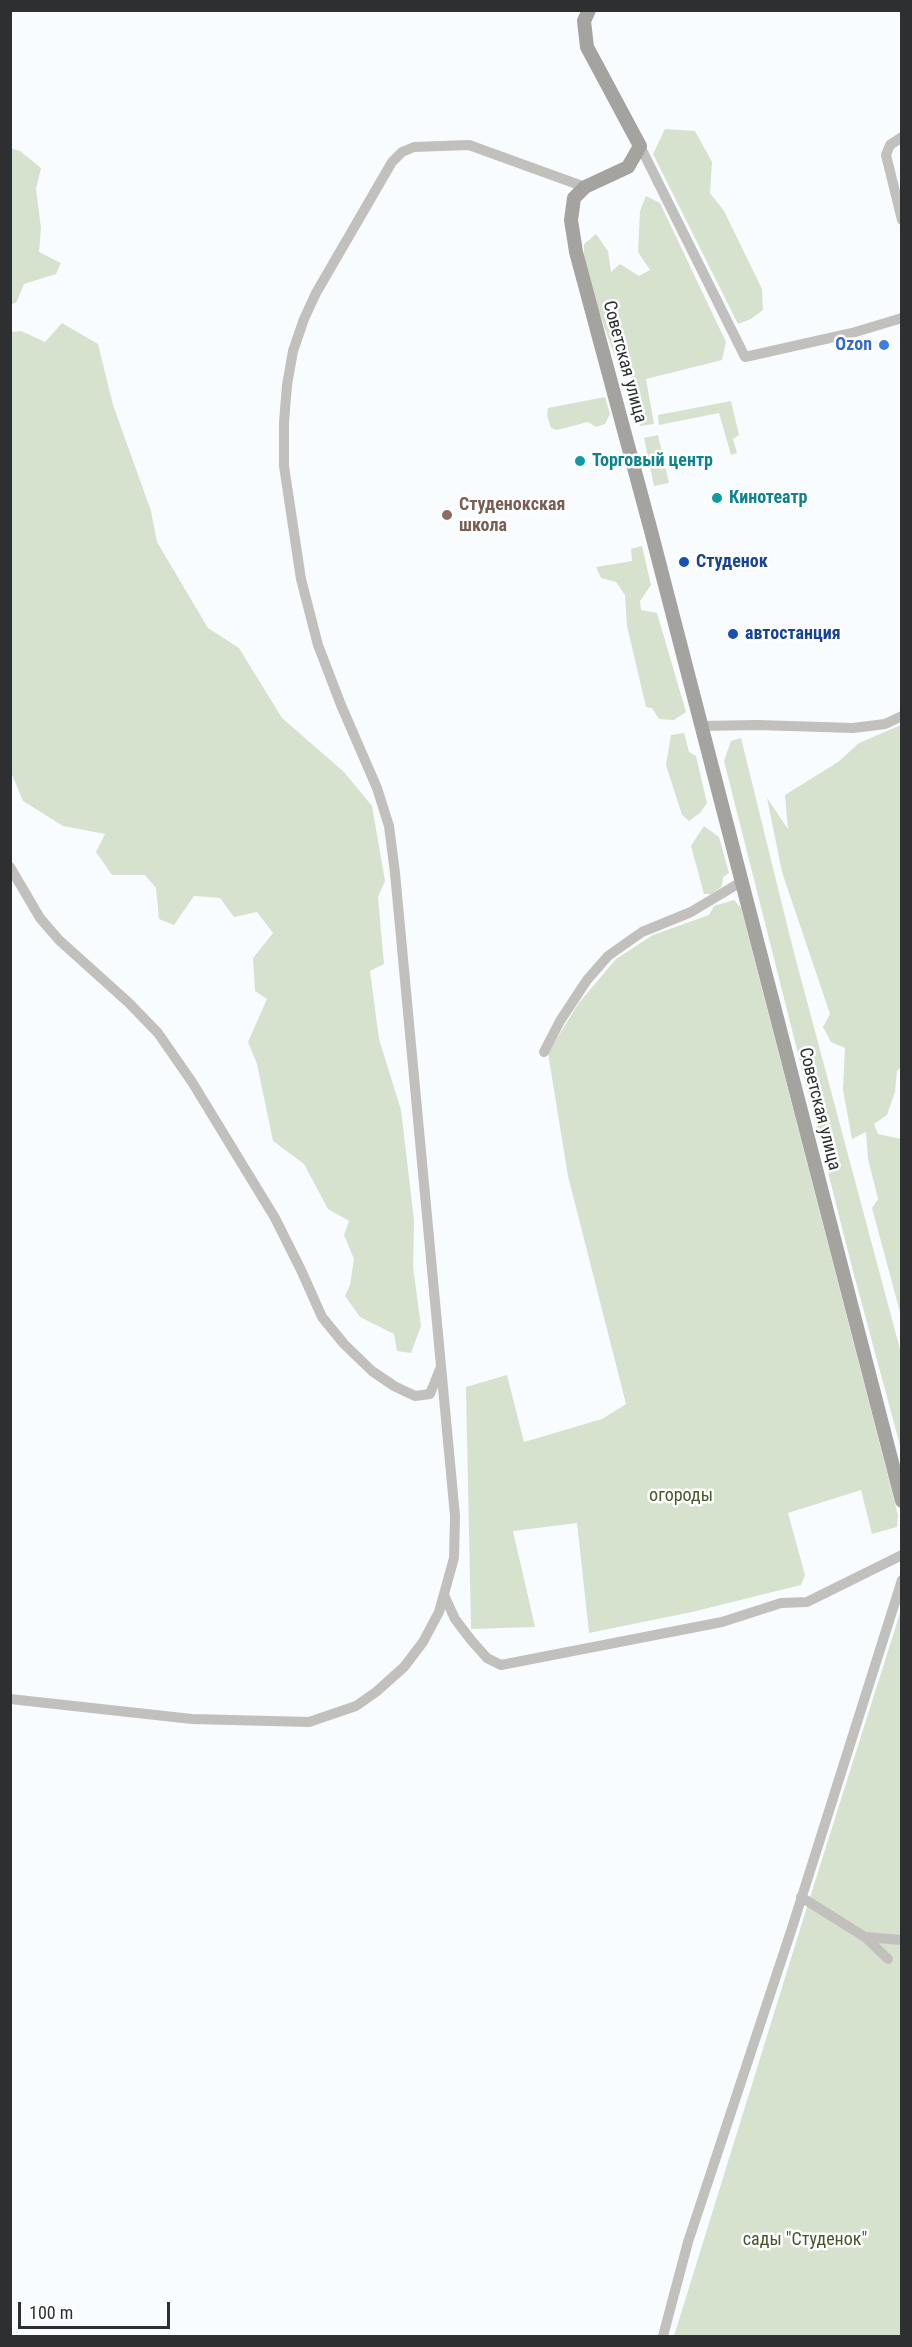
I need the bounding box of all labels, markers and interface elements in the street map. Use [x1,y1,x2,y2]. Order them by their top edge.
street label: Советская улица [597,299,651,425]
place label: Ozon [835,334,872,356]
marker: Ozon [877,338,891,352]
place label: Торговый центр [592,450,713,472]
marker: Торговый центр [573,454,587,468]
place label: Кинотеатр [729,487,807,509]
marker: Кинотеатр [710,491,724,505]
place label: Студенокская школа [459,494,565,536]
marker: Студенокская школа [440,508,454,522]
place label: Студенок [696,551,768,573]
marker: Студенок [677,555,691,569]
place label: автостанция [745,623,841,645]
marker: автостанция [726,627,740,641]
street label: Советская улица [793,1045,845,1173]
park label: огороды [649,1485,713,1507]
park label: сады "Студенок" [743,2229,867,2251]
scale bar [21,2290,172,2328]
text: 100 m [29,2302,73,2323]

